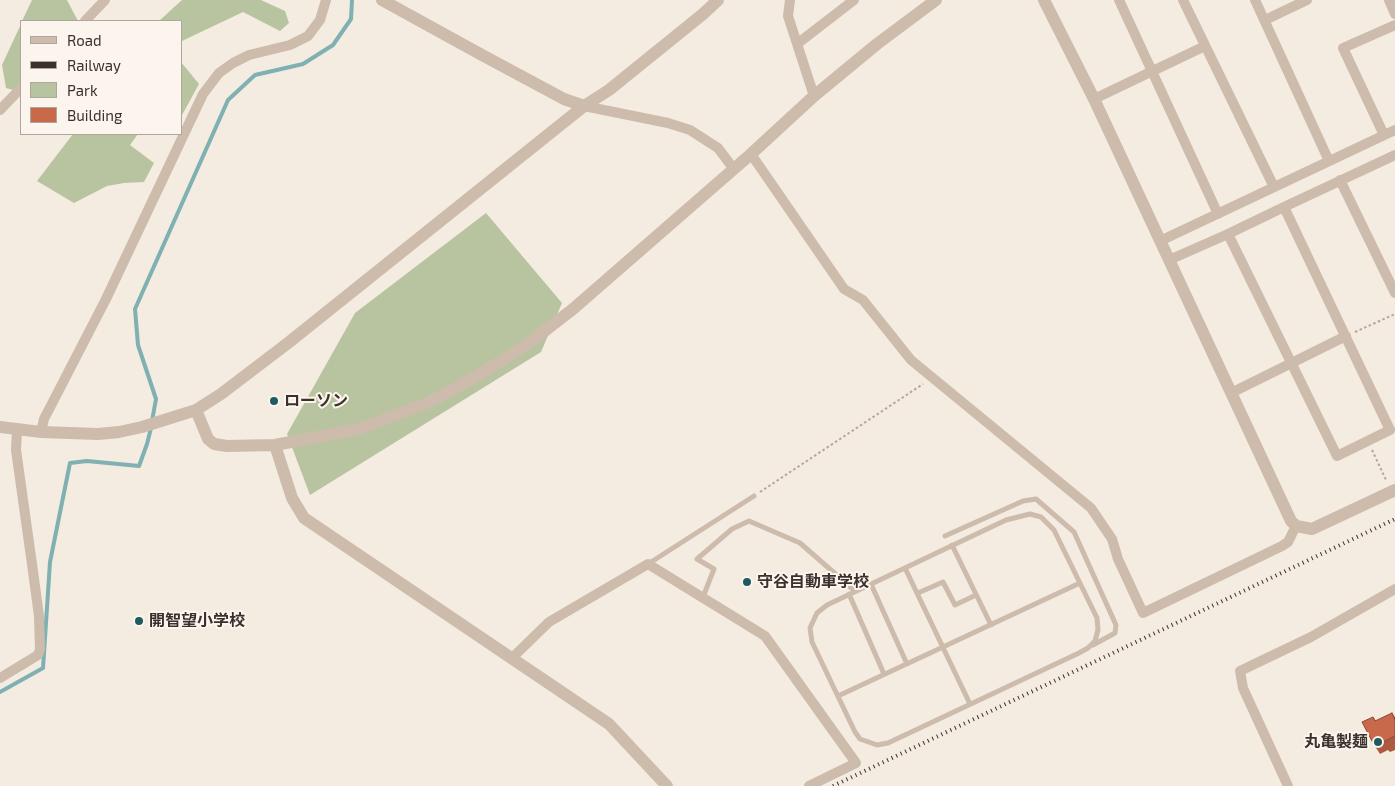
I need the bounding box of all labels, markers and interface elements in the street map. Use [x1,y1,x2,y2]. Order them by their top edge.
legend [20,20,182,135]
text: Road [67,31,102,49]
text: Railway [67,56,121,74]
text: Park [67,81,98,99]
text: Building [67,106,122,124]
place label: ローソン [284,391,348,411]
marker: ローソン [268,395,280,407]
place label: 守谷自動車学校 [757,572,869,592]
marker: 守谷自動車学校 [741,576,753,588]
place label: 開智望小学校 [149,611,245,631]
marker: 開智望小学校 [133,615,145,627]
place label: 丸亀製麺 [1304,732,1368,752]
marker: 丸亀製麺 [1372,736,1384,748]

